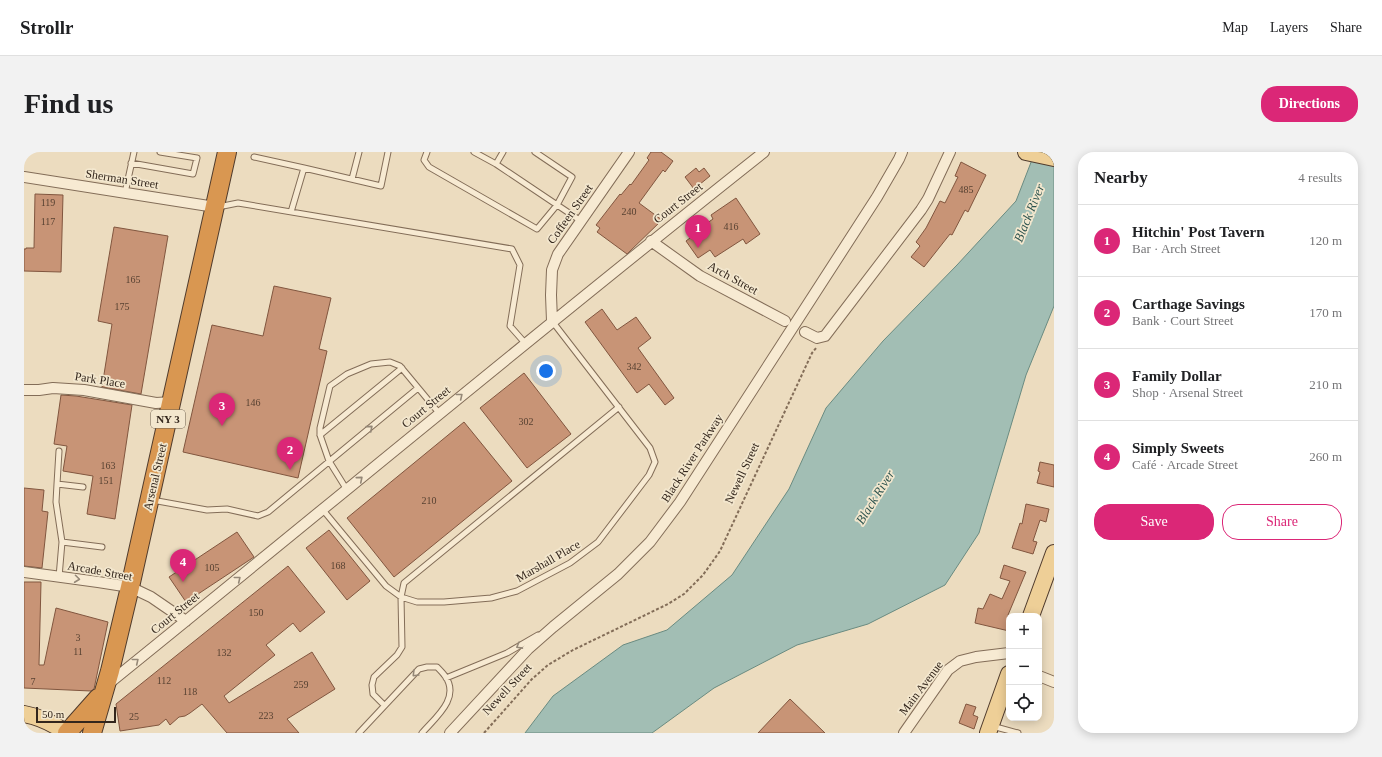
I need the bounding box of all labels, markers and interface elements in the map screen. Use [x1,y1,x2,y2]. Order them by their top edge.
text: Strollr [20,17,73,38]
text: Map [1222,20,1248,35]
text: Layers [1270,20,1308,35]
text: Share [1330,20,1362,35]
button: Directions [1261,86,1358,122]
text: Find us [24,88,114,119]
street label: Sherman Street [85,166,160,192]
text: Nearby [1094,168,1148,187]
text: 4 results [1298,170,1342,185]
street label: Court Street [651,179,706,226]
street label: Coffeen Street [544,181,596,246]
water label: Black River [1011,181,1048,244]
house number: 485 [959,184,974,195]
house number: 119 [41,197,55,208]
house number: 240 [622,206,637,217]
pin: 1 [685,215,711,248]
house number: 117 [41,216,55,227]
house number: 416 [724,221,739,232]
text: Hitchin' Post Tavern [1132,224,1265,240]
text: 1 [1104,233,1110,248]
text: 120 m [1309,233,1342,248]
text: Bar · Arch Street [1132,241,1220,256]
street label: Arch Street [706,259,761,298]
house number: 165 [126,274,141,285]
text: Carthage Savings [1132,296,1245,312]
house number: 175 [115,301,130,312]
text: 2 [1104,305,1110,320]
text: 170 m [1309,305,1342,320]
text: Bank · Court Street [1132,313,1233,328]
your location [536,361,556,381]
house number: 342 [627,361,642,372]
text: Family Dollar [1132,368,1222,384]
street label: Park Place [74,369,126,391]
text: 3 [1104,377,1110,392]
text: 210 m [1309,377,1342,392]
street label: Court Street [399,383,454,431]
text: Shop · Arsenal Street [1132,385,1243,400]
pin: 3 [209,393,235,426]
one-way arrow [455,394,462,401]
house number: 146 [246,397,261,408]
road number: NY 3 [151,410,185,428]
street label: Black River Parkway [658,411,726,505]
house number: 302 [519,416,534,427]
one-way arrow [365,425,372,432]
pin: 2 [277,437,303,470]
street label: Newell Street [722,440,762,506]
text: Simply Sweets [1132,440,1224,456]
street label: Arsenal Street [140,441,170,512]
text: 4 [1104,449,1110,464]
text: 260 m [1309,449,1342,464]
text: Café · Arcade Street [1132,457,1238,472]
house number: 163 [101,460,116,471]
water label: Black River [852,466,898,527]
house number: 151 [99,475,114,486]
one-way arrow [355,477,363,484]
house number: 210 [422,495,437,506]
button: Save [1094,504,1214,540]
button: Share [1222,504,1342,540]
street label: Marshall Place [513,537,583,585]
pin: 4 [170,549,196,582]
street label: Arcade Street [66,558,134,584]
house number: 168 [331,560,346,571]
house number: 105 [205,562,220,573]
one-way arrow [74,574,80,583]
one-way arrow [233,577,240,584]
street label: Court Street [148,589,203,637]
house number: 150 [249,607,264,618]
map controls [1006,613,1042,721]
button: + [1006,613,1042,649]
house number: 3 [76,632,81,643]
one-way arrow [516,641,523,648]
house number: 11 [73,646,83,657]
house number: 132 [217,647,232,658]
button: − [1006,649,1042,685]
one-way arrow [132,658,139,665]
street label: Main Avenue [896,658,946,718]
street label: Newell Street [479,660,535,718]
one-way arrow [412,669,419,677]
house number: 112 [157,675,171,686]
house number: 7 [31,676,36,687]
house number: 259 [294,679,309,690]
button: locate [1006,685,1042,721]
house number: 118 [183,686,197,697]
scale bar [36,705,116,724]
text: 50 m [42,708,64,720]
house number: 223 [259,710,274,721]
house number: 25 [129,711,139,722]

